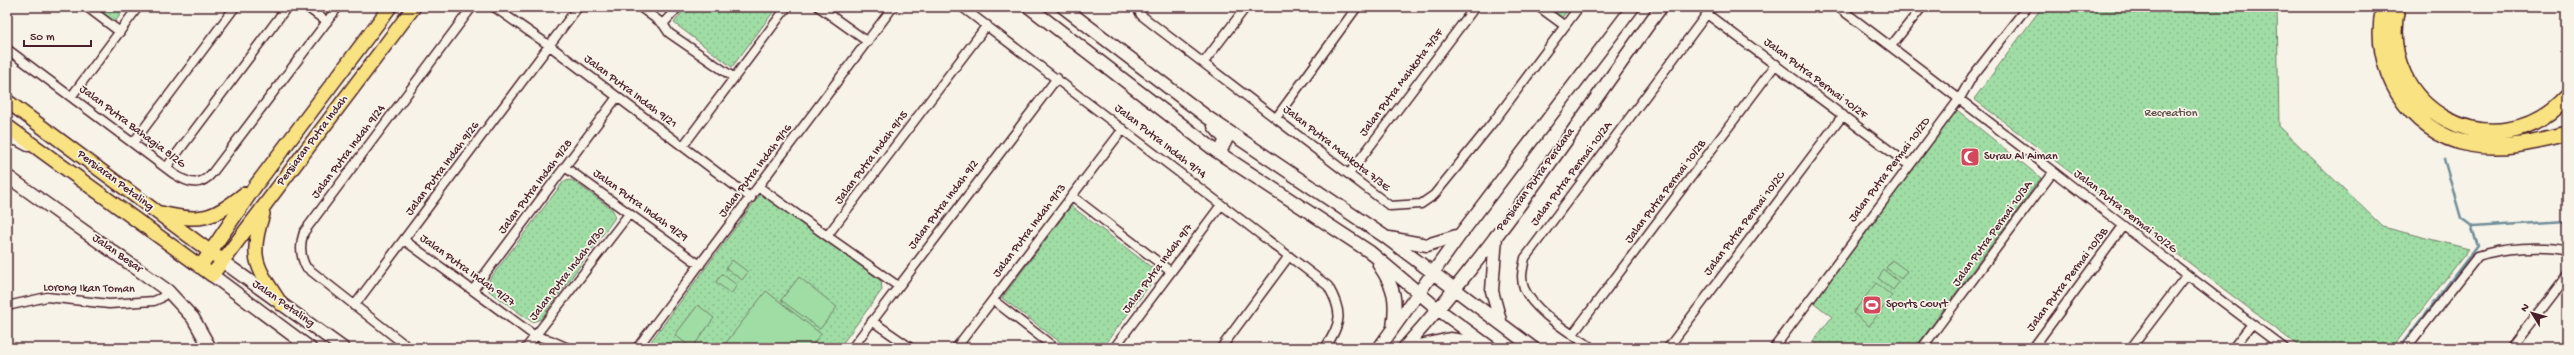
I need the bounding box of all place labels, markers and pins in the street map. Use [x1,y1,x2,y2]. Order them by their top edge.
mosque icon: Surau Al Aiman [1959,146,1981,168]
place label: Surau Al Aiman [1984,150,2058,164]
sports icon: Sports Court [1861,294,1883,316]
place label: Sports Court [1886,298,1949,312]

